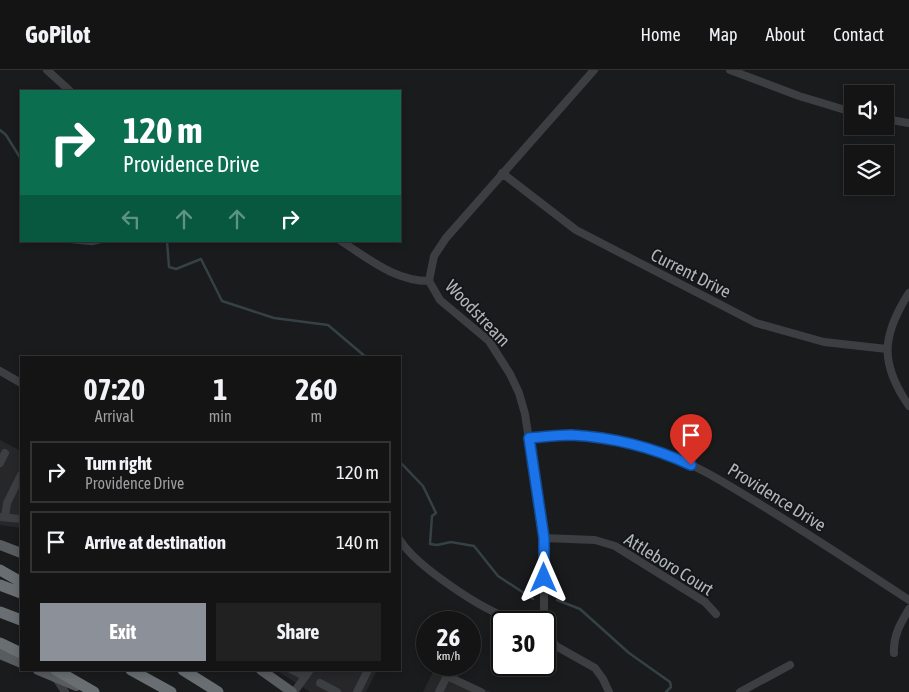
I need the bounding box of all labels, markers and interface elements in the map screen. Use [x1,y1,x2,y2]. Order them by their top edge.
text: GoPilot [25,21,90,48]
text: Home [641,24,681,45]
text: Map [709,24,738,45]
text: About [766,24,805,45]
text: Contact [833,24,884,45]
map controls [844,85,894,195]
button: sound [844,85,894,135]
icon: right [40,110,105,175]
text: 120 m [123,110,202,150]
button: layers [844,145,894,195]
text: Providence Drive [123,151,259,177]
icon: left [117,205,145,233]
icon: ahead [170,205,198,233]
icon: ahead [223,205,251,233]
icon: right [276,205,304,233]
street label: Current Drive [648,244,734,302]
street label: Woodstream [441,275,515,351]
text: 07:20 [83,372,145,406]
text: 1 [213,372,227,406]
text: 260 [295,372,337,406]
text: Arrival [95,407,134,425]
text: min [209,407,232,425]
text: m [311,407,322,425]
pin [670,414,712,465]
icon: arrive [677,421,705,449]
text: Turn right [85,452,152,474]
icon: right [42,458,70,486]
street label: Providence Drive [724,459,830,535]
text: 120 m [336,461,379,483]
text: Providence Drive [85,474,184,492]
icon: arrive [42,528,70,556]
street label: Attleboro Court [621,528,717,600]
text: Arrive at destination [85,531,226,553]
text: 140 m [336,531,379,553]
position arrow [517,551,569,603]
button: Exit [40,603,206,661]
button: Share [216,603,381,661]
speed limit sign: 30 [491,611,556,676]
text: 26 [437,623,460,651]
text: km/h [437,649,460,663]

